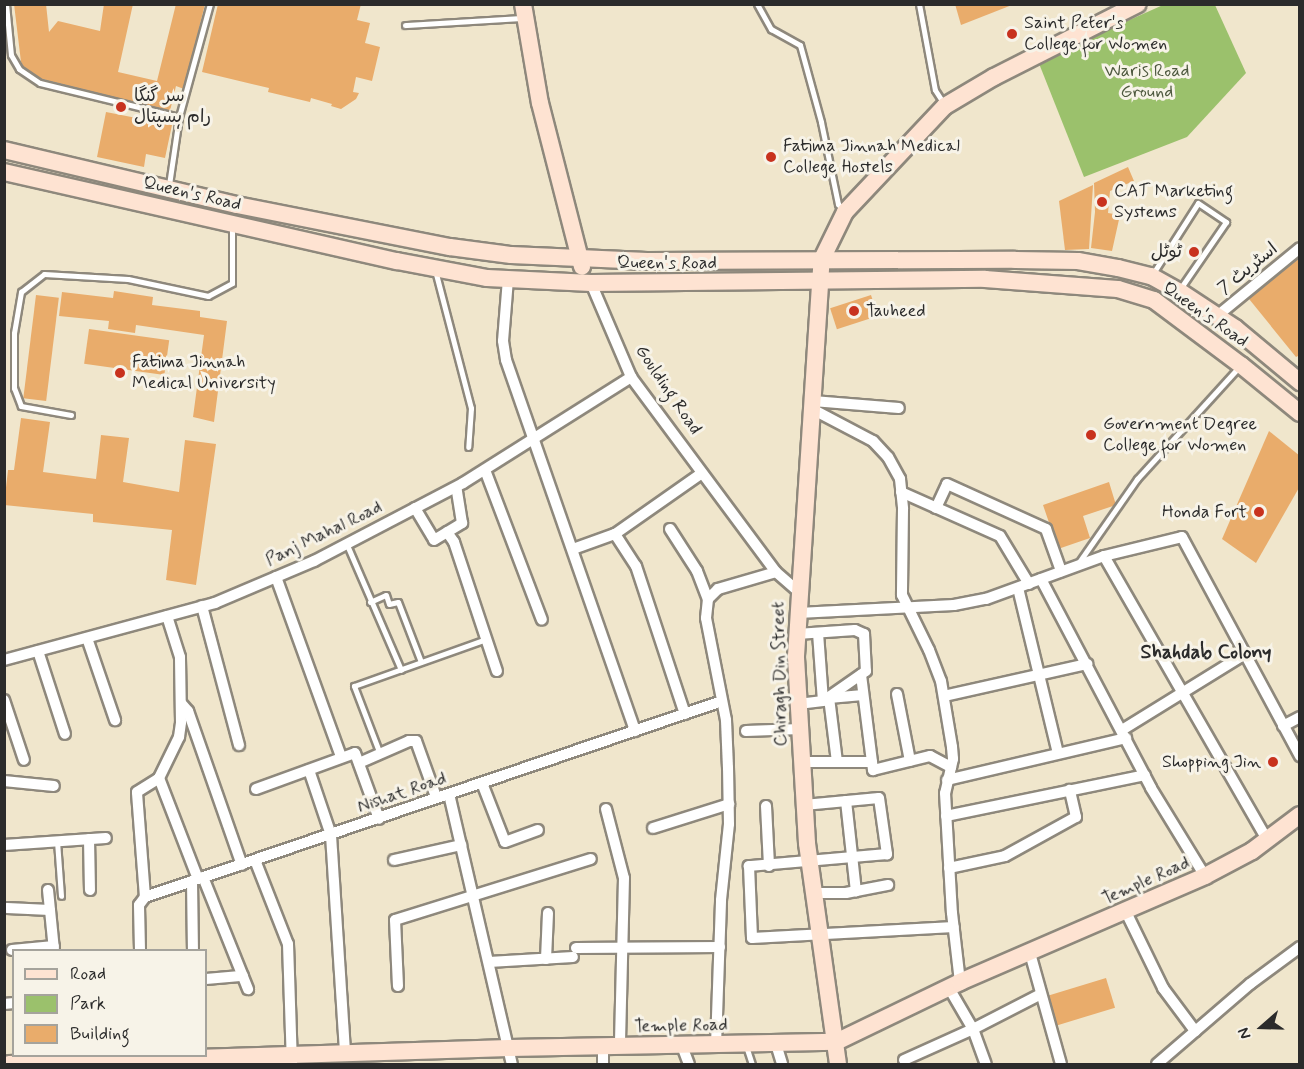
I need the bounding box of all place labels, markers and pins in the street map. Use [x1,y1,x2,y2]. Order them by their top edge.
place label: Saint Peter's College for Women [1024,13,1171,56]
marker: Saint Peter's College for Women [1005,27,1019,41]
place label: سر گنگا رام ہسپتال [134,86,211,128]
marker: سر گنگا رام ہسپتال [112,98,130,116]
place label: Fatima Jinnah Medical College Hostels [783,136,961,178]
marker: Fatima Jinnah Medical College Hostels [764,150,778,164]
place label: CAT Marketing Systems [1114,181,1234,224]
marker: CAT Marketing Systems [1095,195,1109,209]
place label: ٹوٹل [1151,241,1182,263]
marker: ٹوٹل [1187,245,1201,259]
place label: Tauheed [866,300,926,322]
marker: Tauheed [847,304,861,318]
place label: Fatima Jinnah Medical University [132,352,275,394]
marker: Fatima Jinnah Medical University [113,366,127,380]
place label: Government Degree College for Women [1103,414,1257,456]
marker: Government Degree College for Women [1084,428,1098,442]
place label: Honda Fort [1161,501,1247,523]
marker: Honda Fort [1252,505,1266,519]
place label: Shopping Jin [1165,751,1261,773]
marker: Shopping Jin [1266,755,1280,769]

